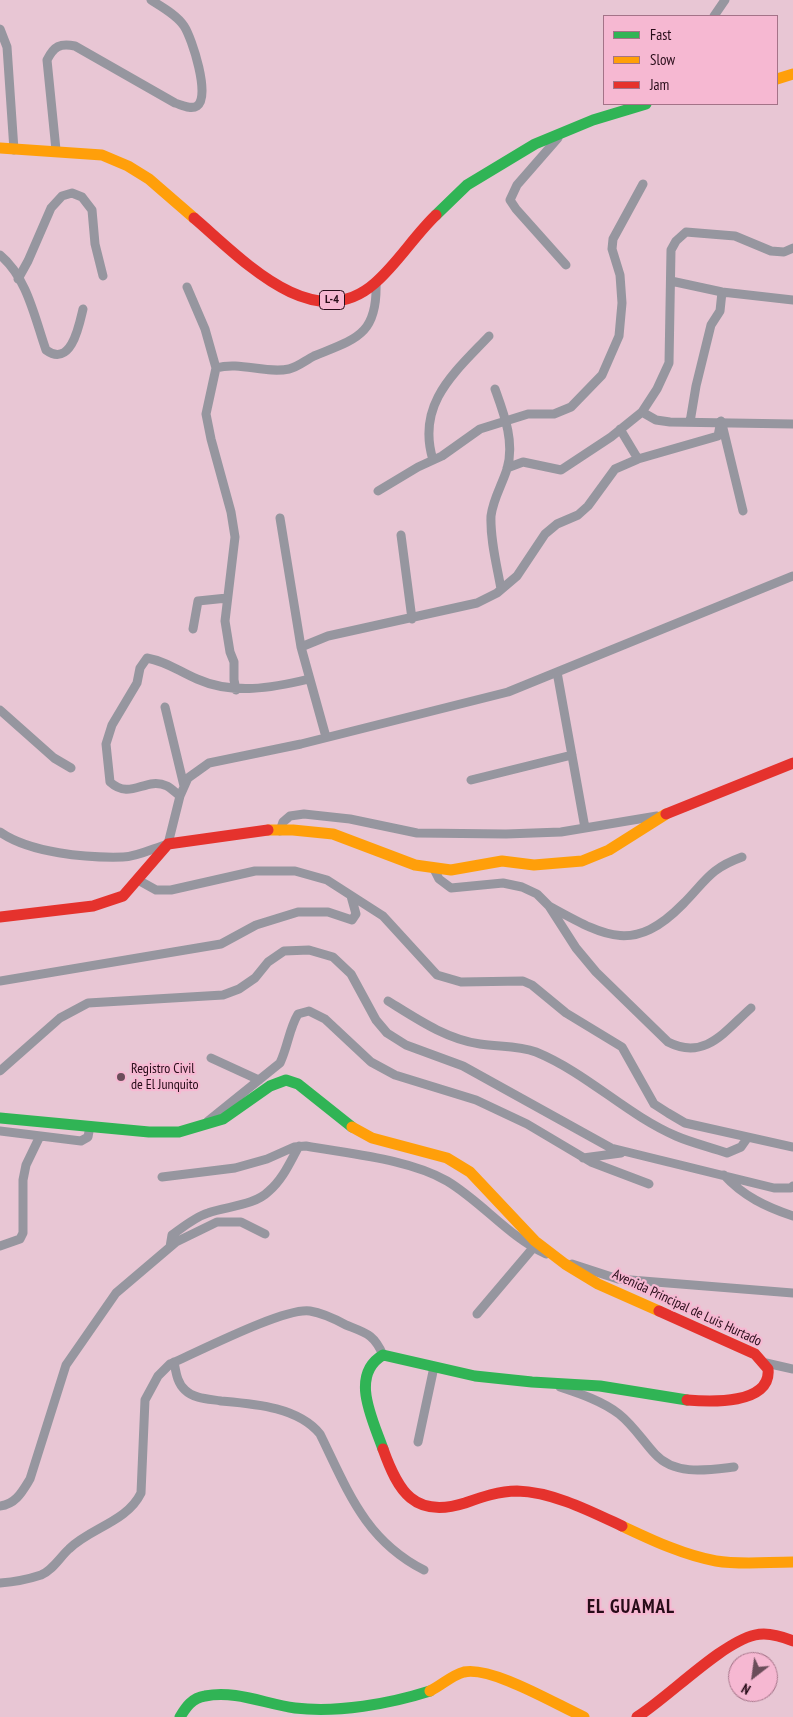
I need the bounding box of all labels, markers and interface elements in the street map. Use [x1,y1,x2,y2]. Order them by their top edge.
legend [603,15,778,105]
text: Fast [650,25,671,44]
text: Slow [650,50,675,69]
text: Jam [650,75,669,94]
road number: L-4 [320,290,344,310]
place label: Registro Civil de El Junquito [131,1061,199,1094]
marker: Registro Civil de El Junquito [115,1071,127,1083]
street label: Avenida Principal de Luis Hurtado [610,1266,764,1350]
district label: EL GUAMAL [586,1597,676,1619]
north arrow [728,1652,778,1702]
text: N [738,1679,754,1699]

